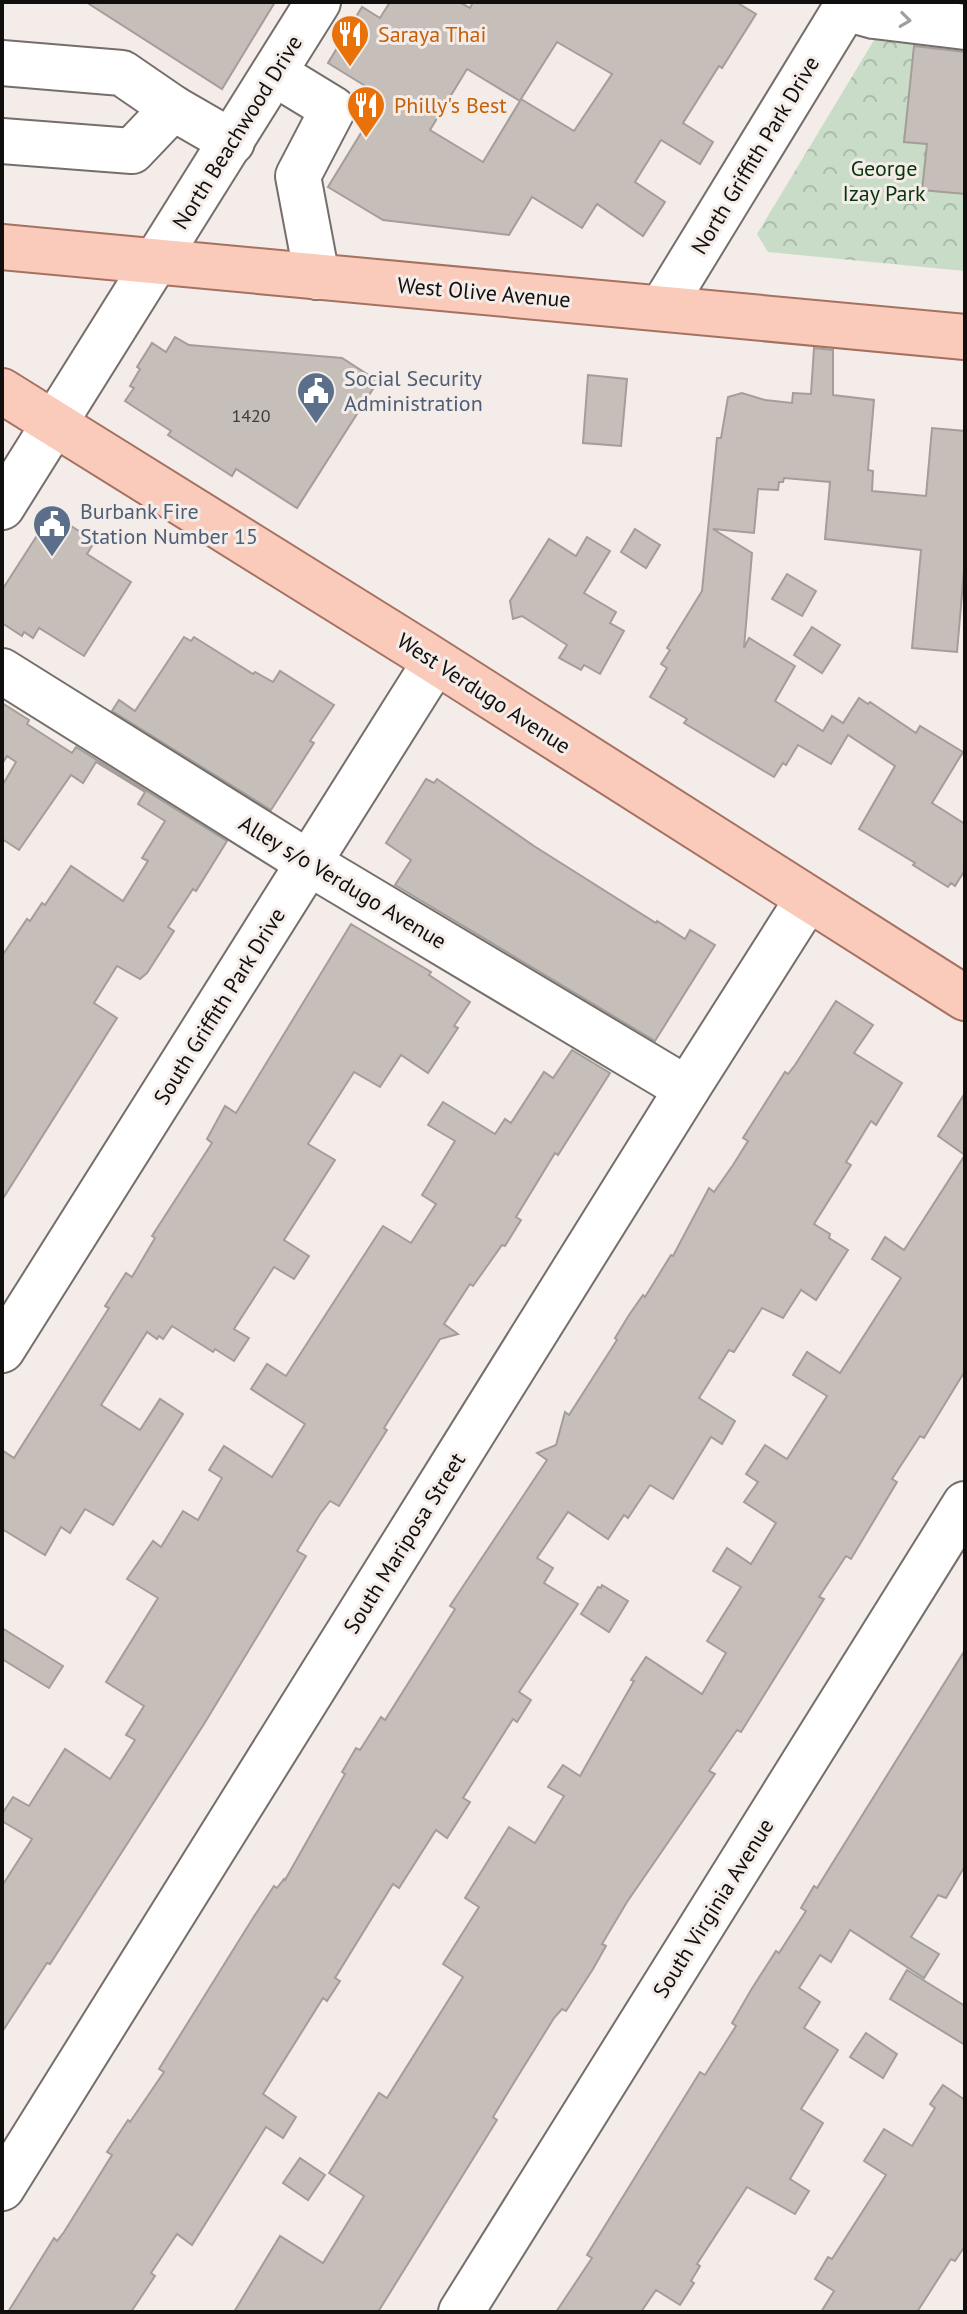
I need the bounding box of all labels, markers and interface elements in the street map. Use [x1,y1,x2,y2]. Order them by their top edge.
one-way arrow [898,11,912,28]
restaurant icon: Saraya Thai [329,13,371,68]
place label: Saraya Thai [378,20,486,48]
street label: North Beachwood Drive [166,30,308,234]
street label: North Griffith Park Drive [685,51,825,259]
restaurant icon: Philly's Best [345,84,387,139]
place label: Philly's Best [394,91,507,119]
park label: George Izay Park [843,154,926,207]
street label: West Olive Avenue [396,270,572,314]
place label: Social Security Administration [344,364,483,417]
public building icon: Social Security Administration [295,370,337,425]
house number: 1420 [231,404,271,427]
place label: Burbank Fire Station Number 15 [80,497,258,550]
public building icon: Burbank Fire Station Number 15 [31,503,73,558]
street label: West Verdugo Avenue [392,626,576,760]
street label: Alley s/o Verdugo Avenue [234,809,452,955]
street label: South Griffith Park Drive [147,902,291,1110]
street label: South Mariposa Street [337,1447,471,1639]
street label: South Virginia Avenue [646,1813,780,2003]

